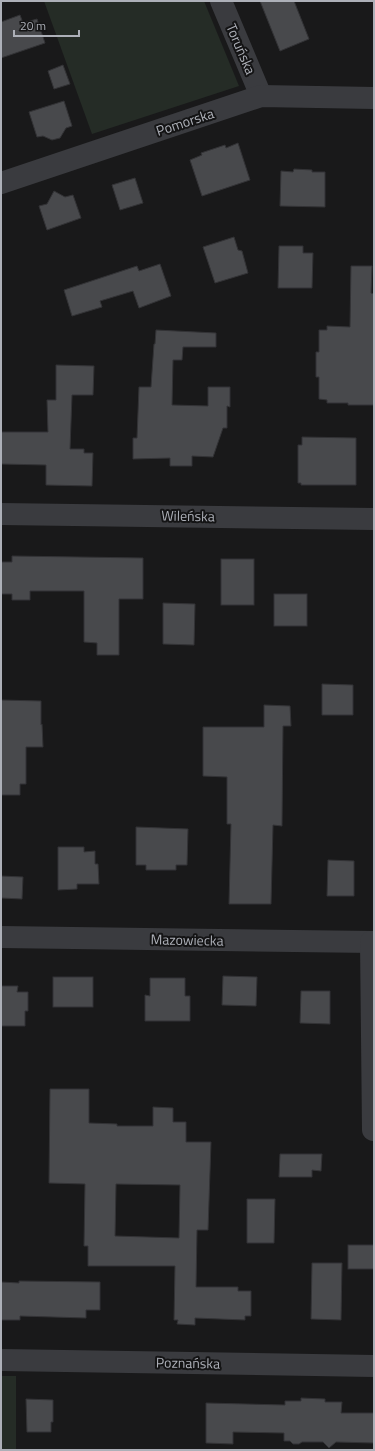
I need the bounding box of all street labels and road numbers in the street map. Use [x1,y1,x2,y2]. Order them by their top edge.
street label: Toruńska [221,20,262,78]
street label: Pomorska [153,102,217,141]
street label: Wileńska [161,505,215,526]
street label: Mazowiecka [150,928,224,951]
street label: Poznańska [156,1351,220,1374]

